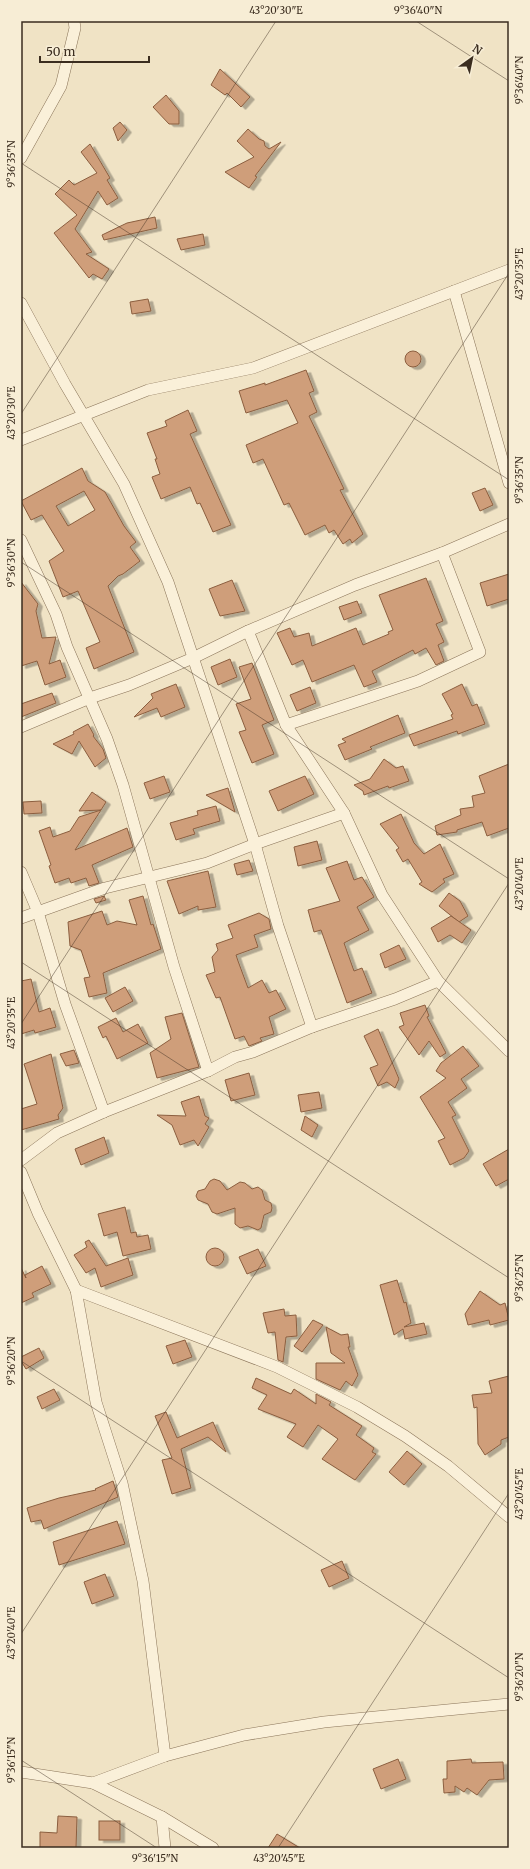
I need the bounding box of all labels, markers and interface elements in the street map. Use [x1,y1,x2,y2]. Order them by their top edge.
text: 43°20'30"E [249,4,303,17]
text: 9°36'40"N [394,4,442,17]
scale bar [40,38,149,64]
north arrow [452,38,492,78]
text: N [470,41,485,58]
text: 50 m [46,44,75,59]
text: 9°36'40"N [513,56,526,104]
text: 9°36'35"N [5,140,18,188]
text: 43°20'35"E [513,247,526,300]
text: 43°20'30"E [5,386,18,440]
text: 9°36'35"N [513,456,526,504]
text: 9°36'30"N [5,538,18,587]
text: 43°20'40"E [513,857,526,910]
text: 43°20'35"E [5,996,18,1049]
text: 9°36'25"N [513,1254,526,1302]
text: 9°36'20"N [5,1336,18,1386]
text: 43°20'45"E [513,1468,526,1520]
text: 43°20'40"E [5,1606,18,1659]
text: 9°36'20"N [513,1652,526,1702]
text: 9°36'15"N [5,1736,18,1783]
text: 9°36'15"N [132,1852,179,1865]
text: 43°20'45"E [253,1852,305,1865]

